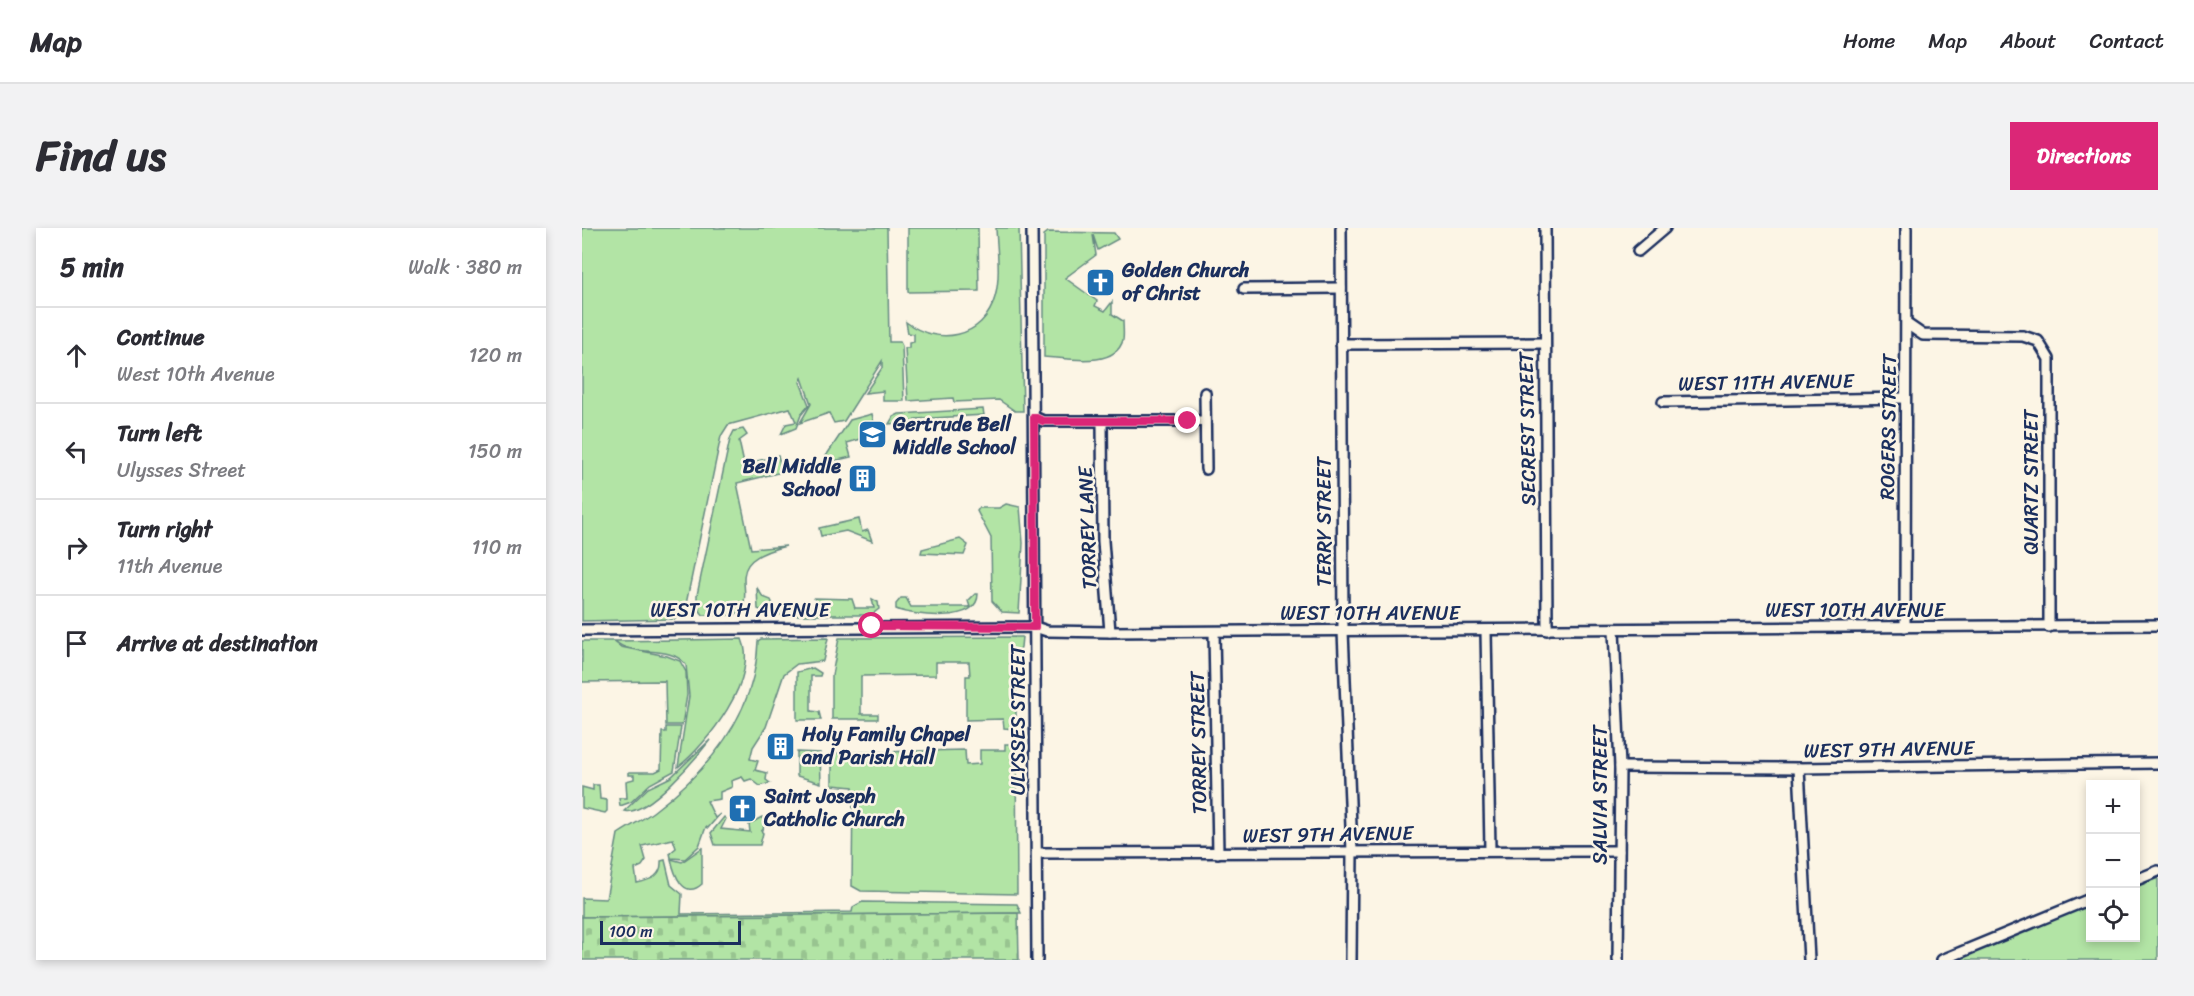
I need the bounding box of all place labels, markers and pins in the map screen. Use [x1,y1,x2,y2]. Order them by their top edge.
place label: Golden Church of Christ [1121,253,1250,311]
church icon: Golden Church of Christ [1085,266,1117,298]
place label: Gertrude Bell Middle School [892,407,1017,465]
school or university icon: Gertrude Bell Middle School [856,419,888,451]
place label: Bell Middle School [742,449,842,507]
building icon: Bell Middle School [846,462,878,494]
place label: Holy Family Chapel and Parish Hall [801,717,972,775]
building icon: Holy Family Chapel and Parish Hall [765,730,797,762]
place label: Saint Joseph Catholic Church [763,779,905,837]
church icon: Saint Joseph Catholic Church [727,792,759,824]

